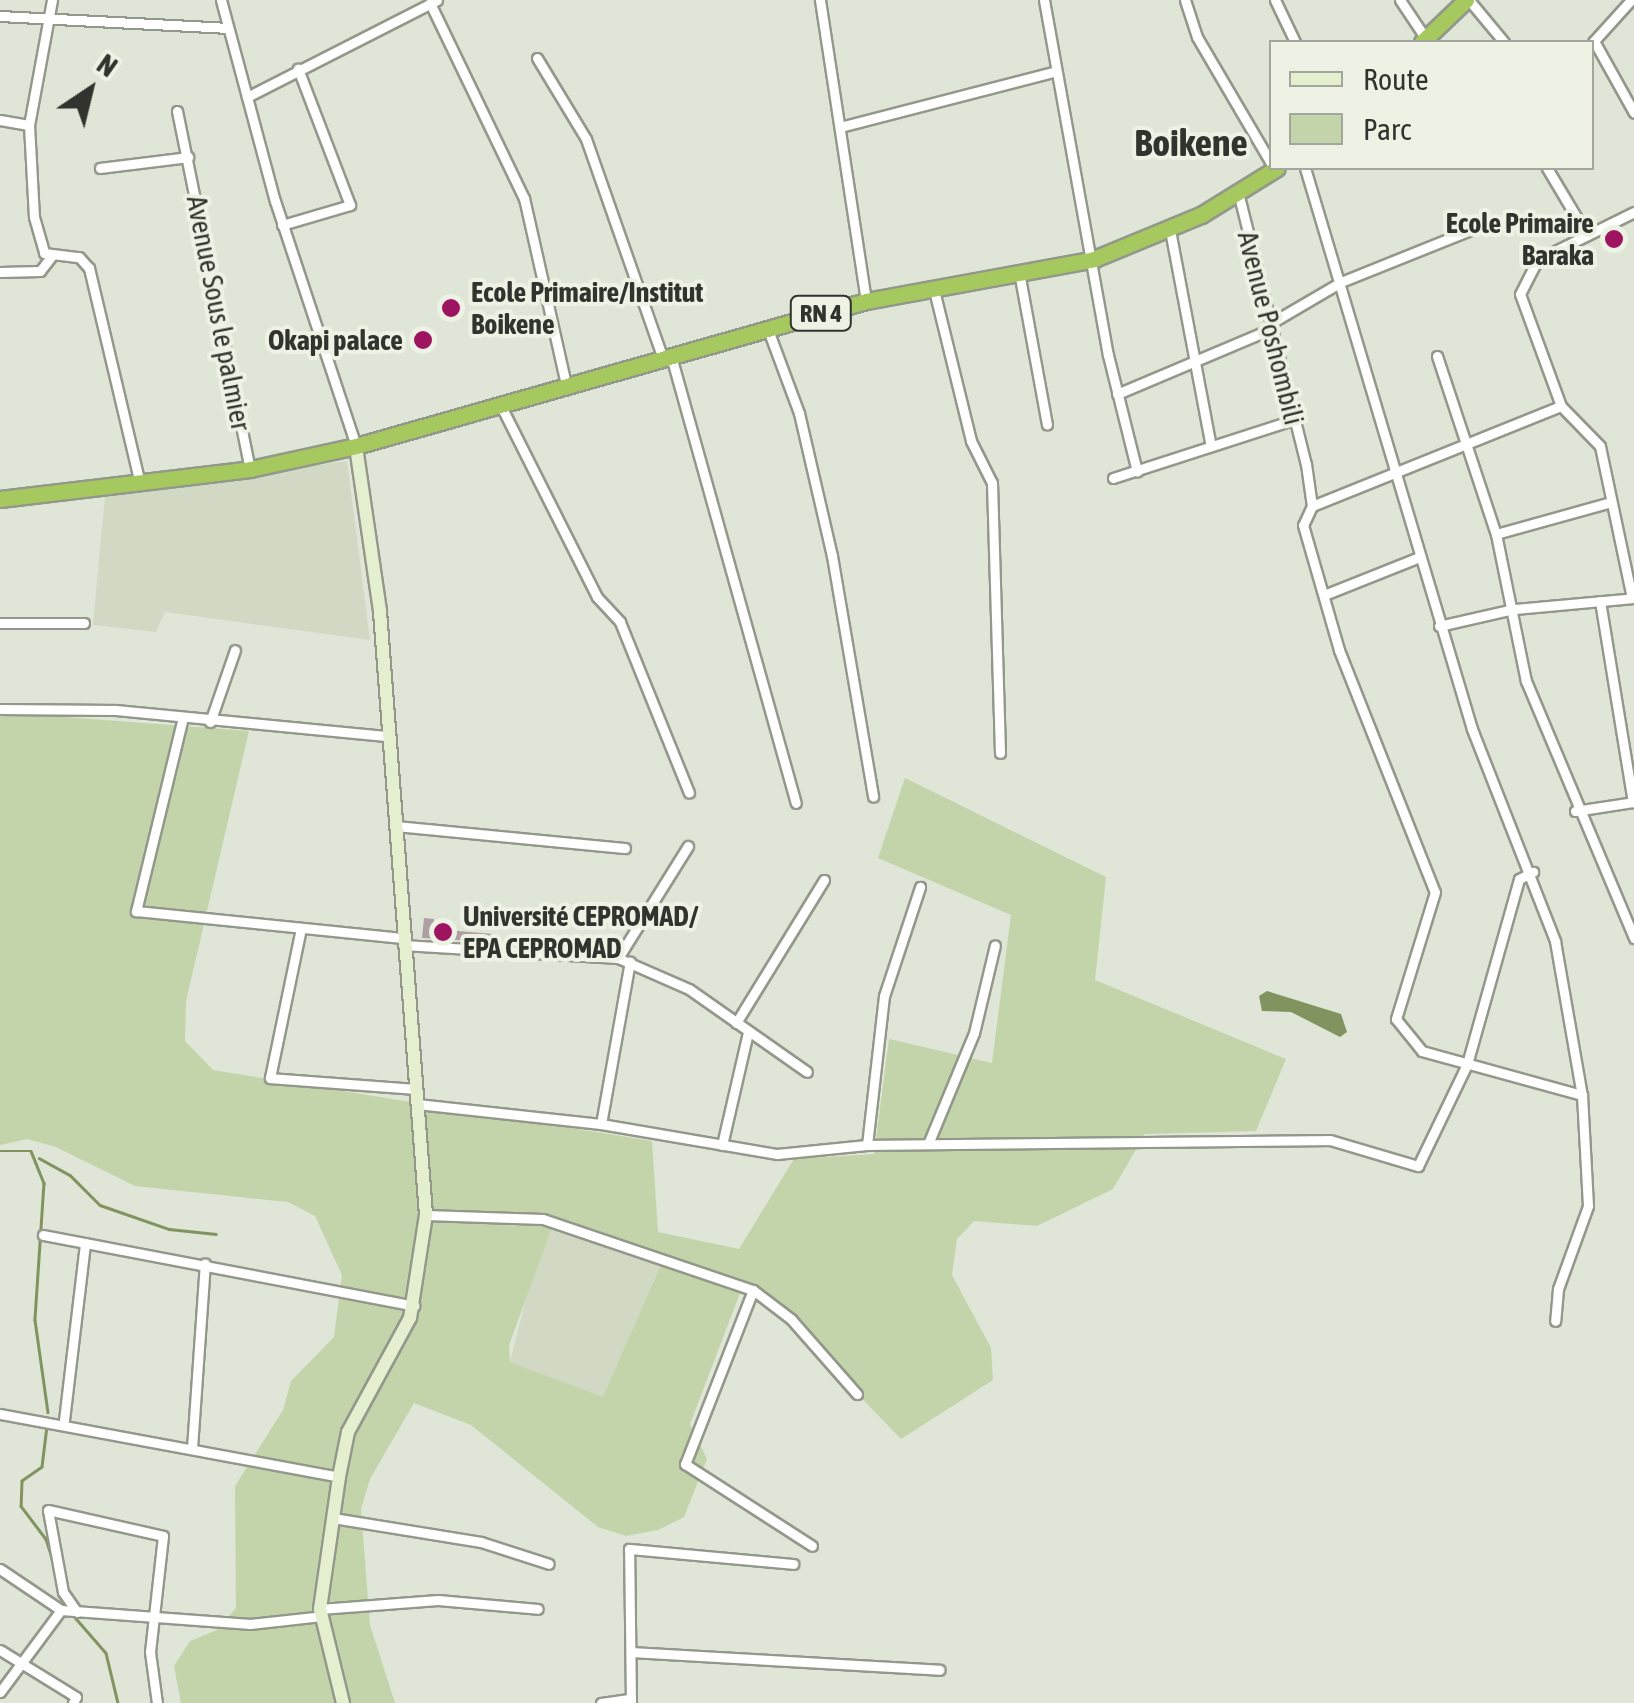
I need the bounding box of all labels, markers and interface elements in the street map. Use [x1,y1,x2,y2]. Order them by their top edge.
north arrow [40,40,140,140]
legend [1269,40,1594,170]
text: N [91,48,123,83]
text: Route [1363,62,1429,96]
text: Parc [1363,112,1411,146]
district label: Boikene [1134,120,1248,166]
street label: Avenue Sous le palmier [180,193,258,433]
place label: Ecole Primaire Baraka [1446,206,1594,272]
street label: Avenue Poshombili [1231,228,1311,428]
marker: Ecole Primaire Baraka [1603,228,1625,250]
place label: Ecole Primaire/Institut Boikene [471,275,703,341]
road number: RN 4 [788,293,854,333]
marker: Ecole Primaire/Institut Boikene [440,297,462,319]
place label: Okapi palace [268,323,403,357]
marker: Okapi palace [412,329,434,351]
place label: Université CEPROMAD/ EPA CEPROMAD [463,899,698,965]
marker: Université CEPROMAD/ EPA CEPROMAD [432,921,454,943]

